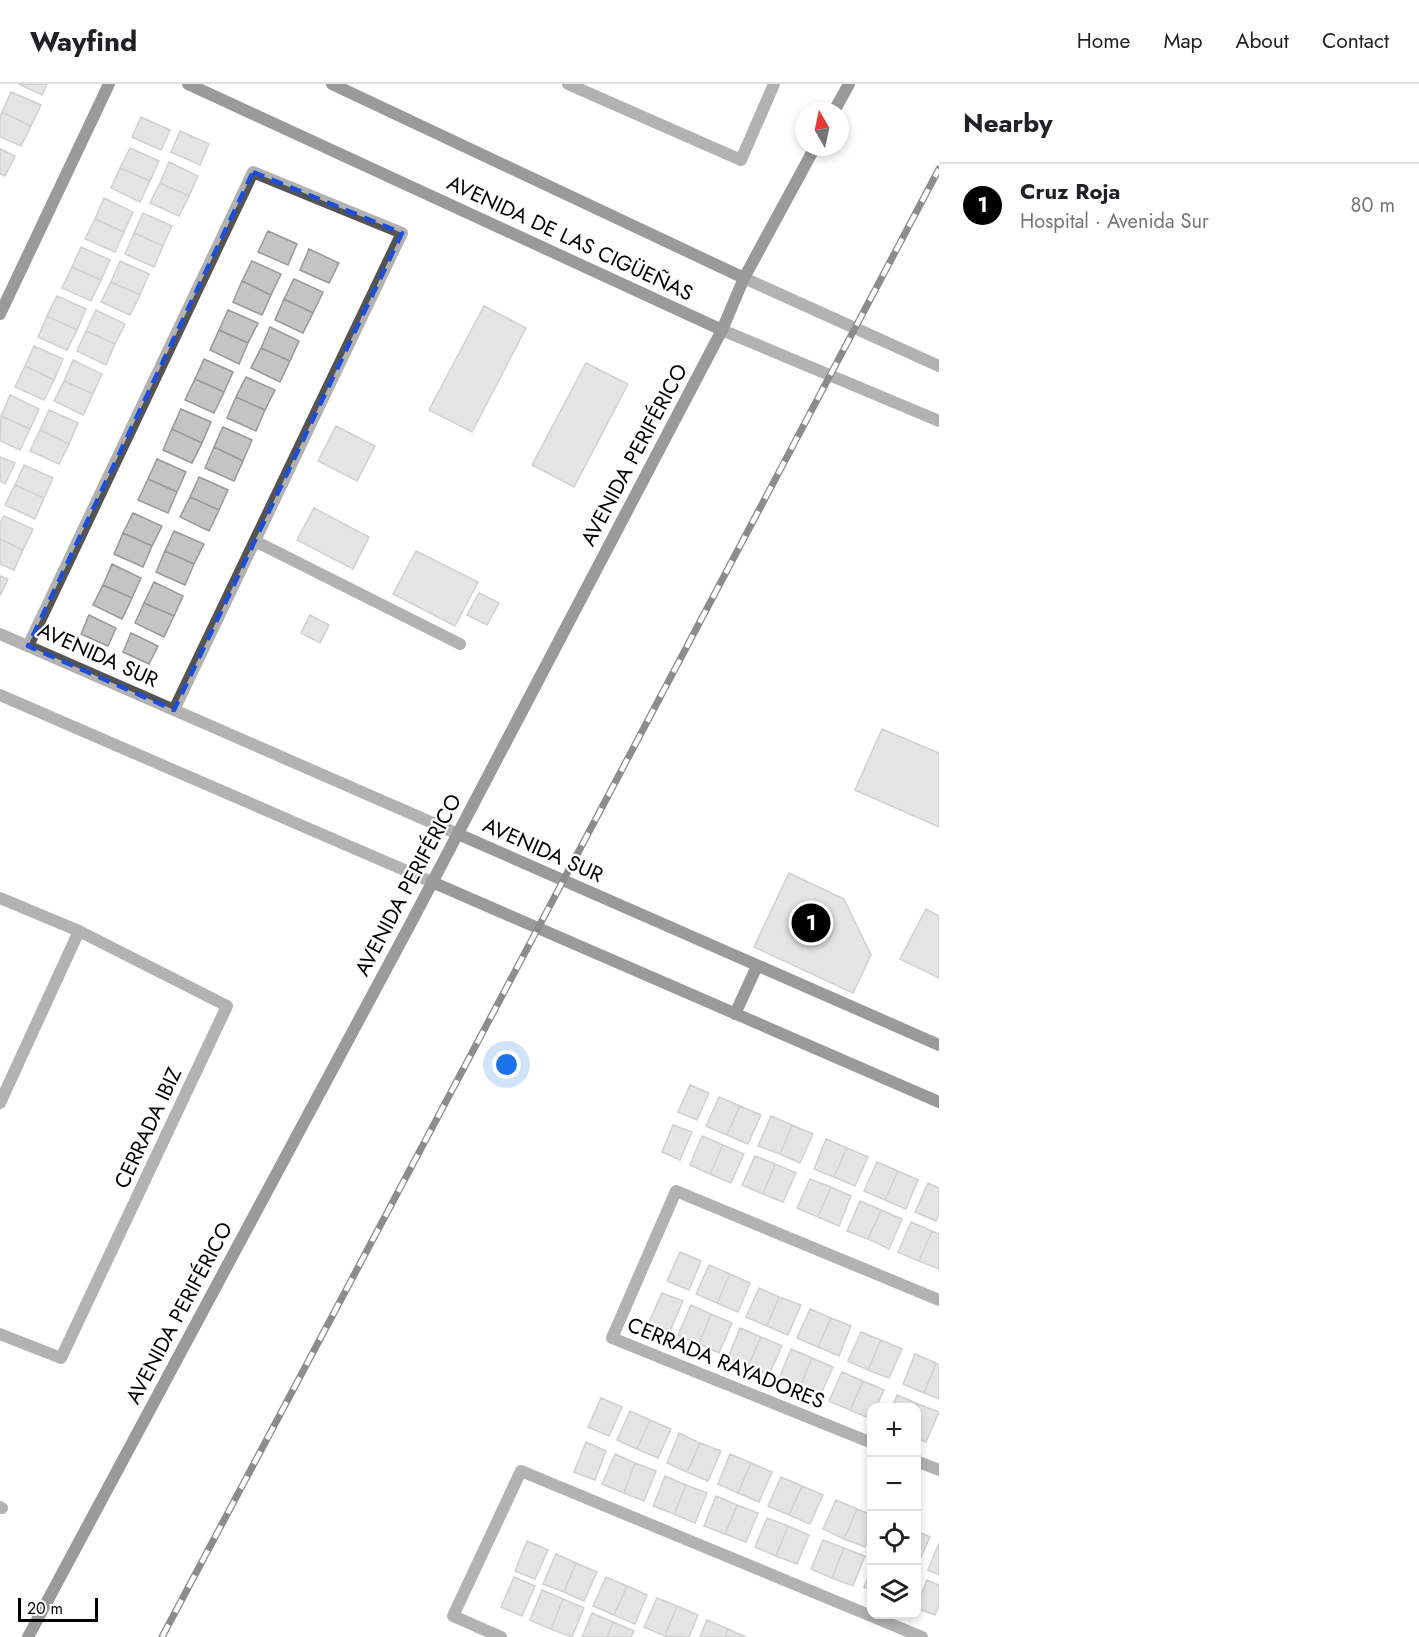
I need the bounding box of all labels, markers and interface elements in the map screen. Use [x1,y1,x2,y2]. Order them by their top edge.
text: Wayfind [30,21,137,62]
text: Home [1077,26,1130,56]
text: Map [1163,26,1203,56]
text: About [1236,26,1289,56]
text: Contact [1322,26,1389,56]
north arrow [795,102,849,156]
text: Nearby [963,104,1052,142]
street label: AVENIDA DE LAS CIGÜEÑAS [442,168,698,308]
text: Cruz Roja [1020,175,1120,207]
text: 1 [977,191,988,220]
text: 80 m [1350,191,1395,220]
text: Hospital · Avenida Sur [1020,207,1209,236]
street label: AVENIDA PERIFÉRICO [573,359,695,551]
street label: AVENIDA SUR [33,615,163,695]
street label: AVENIDA PERIFÉRICO [347,789,469,981]
street label: AVENIDA SUR [478,810,608,890]
pin: 1 [792,900,830,946]
your location [492,1050,521,1079]
street label: CERRADA IBIZ [107,1062,189,1194]
street label: AVENIDA PERIFÉRICO [118,1217,240,1409]
street label: CERRADA RAYADORES [623,1310,829,1416]
map controls [867,1403,921,1619]
button: + [867,1403,921,1457]
button: − [867,1457,921,1511]
button: locate [867,1511,921,1565]
button: layers [867,1565,921,1619]
scale bar [18,1595,98,1622]
text: 20 m [27,1597,63,1620]

